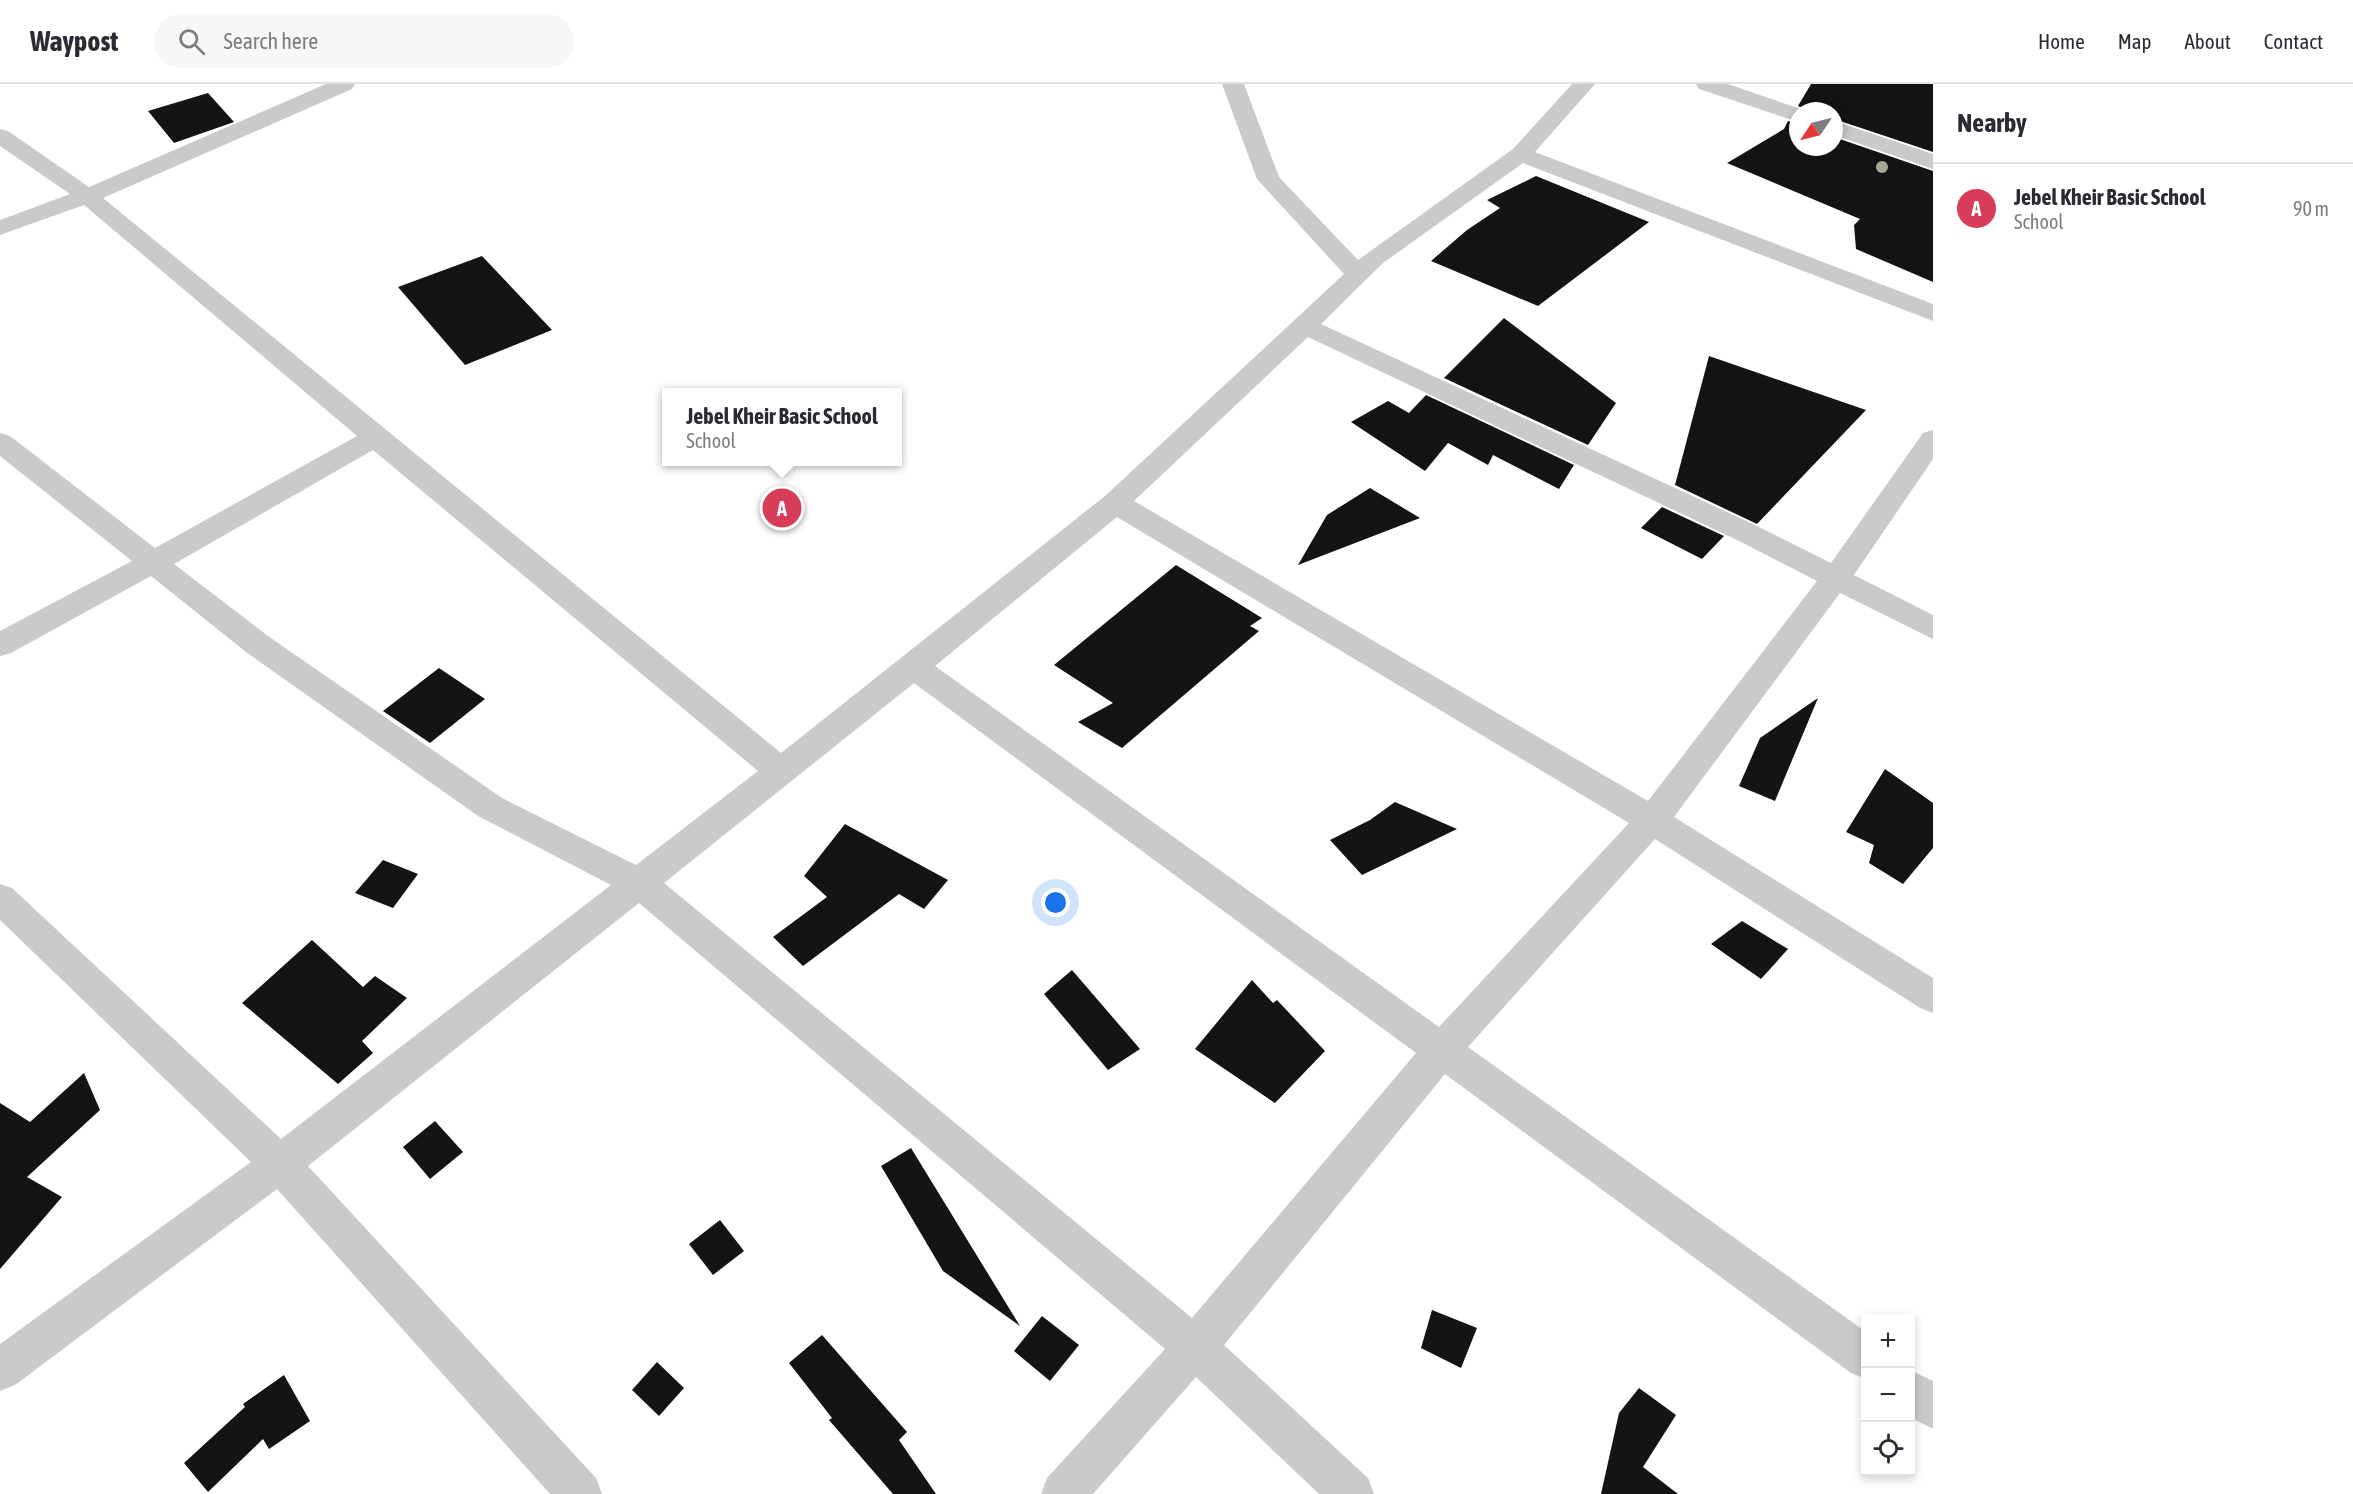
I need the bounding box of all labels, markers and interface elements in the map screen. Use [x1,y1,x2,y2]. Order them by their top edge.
search box [154,14,574,68]
text: Waypost [30,25,118,57]
icon: search [175,25,208,58]
text: Search here [223,28,318,54]
text: Home [2038,29,2085,53]
text: Map [2118,29,2152,53]
text: About [2185,29,2231,53]
text: Contact [2264,29,2323,53]
north arrow [1789,102,1843,156]
text: Nearby [1957,108,2027,138]
text: Jebel Kheir Basic School [2014,184,2206,210]
text: A [1972,197,1981,220]
text: 90 m [2293,197,2329,220]
text: School [2014,210,2064,233]
popup [662,388,902,466]
text: Jebel Kheir Basic School [686,403,878,429]
text: School [686,429,736,452]
pin: A [762,486,802,530]
your location [1041,888,1070,917]
map controls [1861,1314,1915,1476]
button: + [1861,1314,1915,1368]
button: − [1861,1368,1915,1422]
button: locate [1861,1422,1915,1476]

